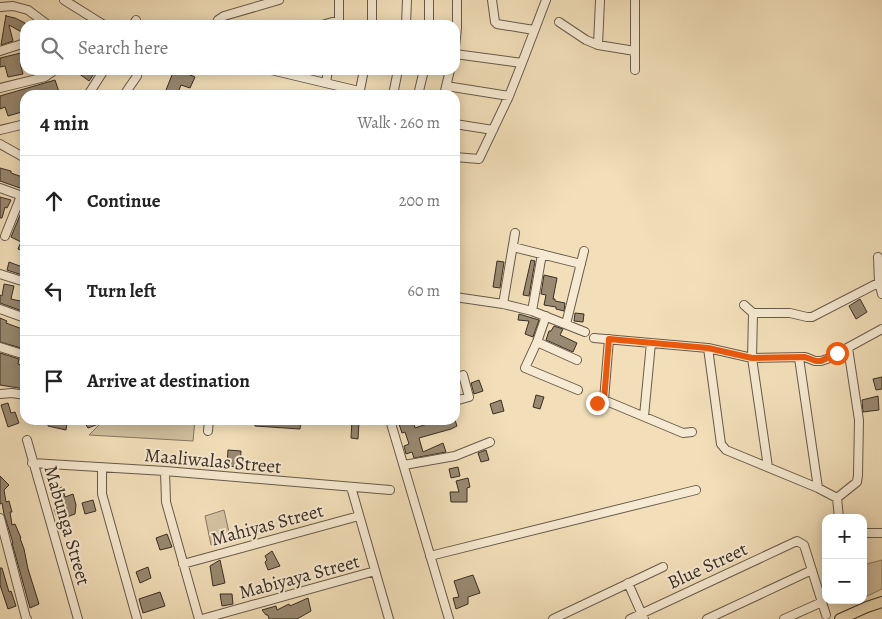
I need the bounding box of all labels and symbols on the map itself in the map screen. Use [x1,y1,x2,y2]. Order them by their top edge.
route start [826,342,849,365]
route end [586,392,609,415]
street label: Maaliwalas Street [143,442,282,480]
street label: Mabunga Street [37,462,97,588]
street label: Mahiyas Street [208,497,326,552]
street label: Blue Street [663,536,752,596]
street label: Mabiyaya Street [236,548,362,606]

